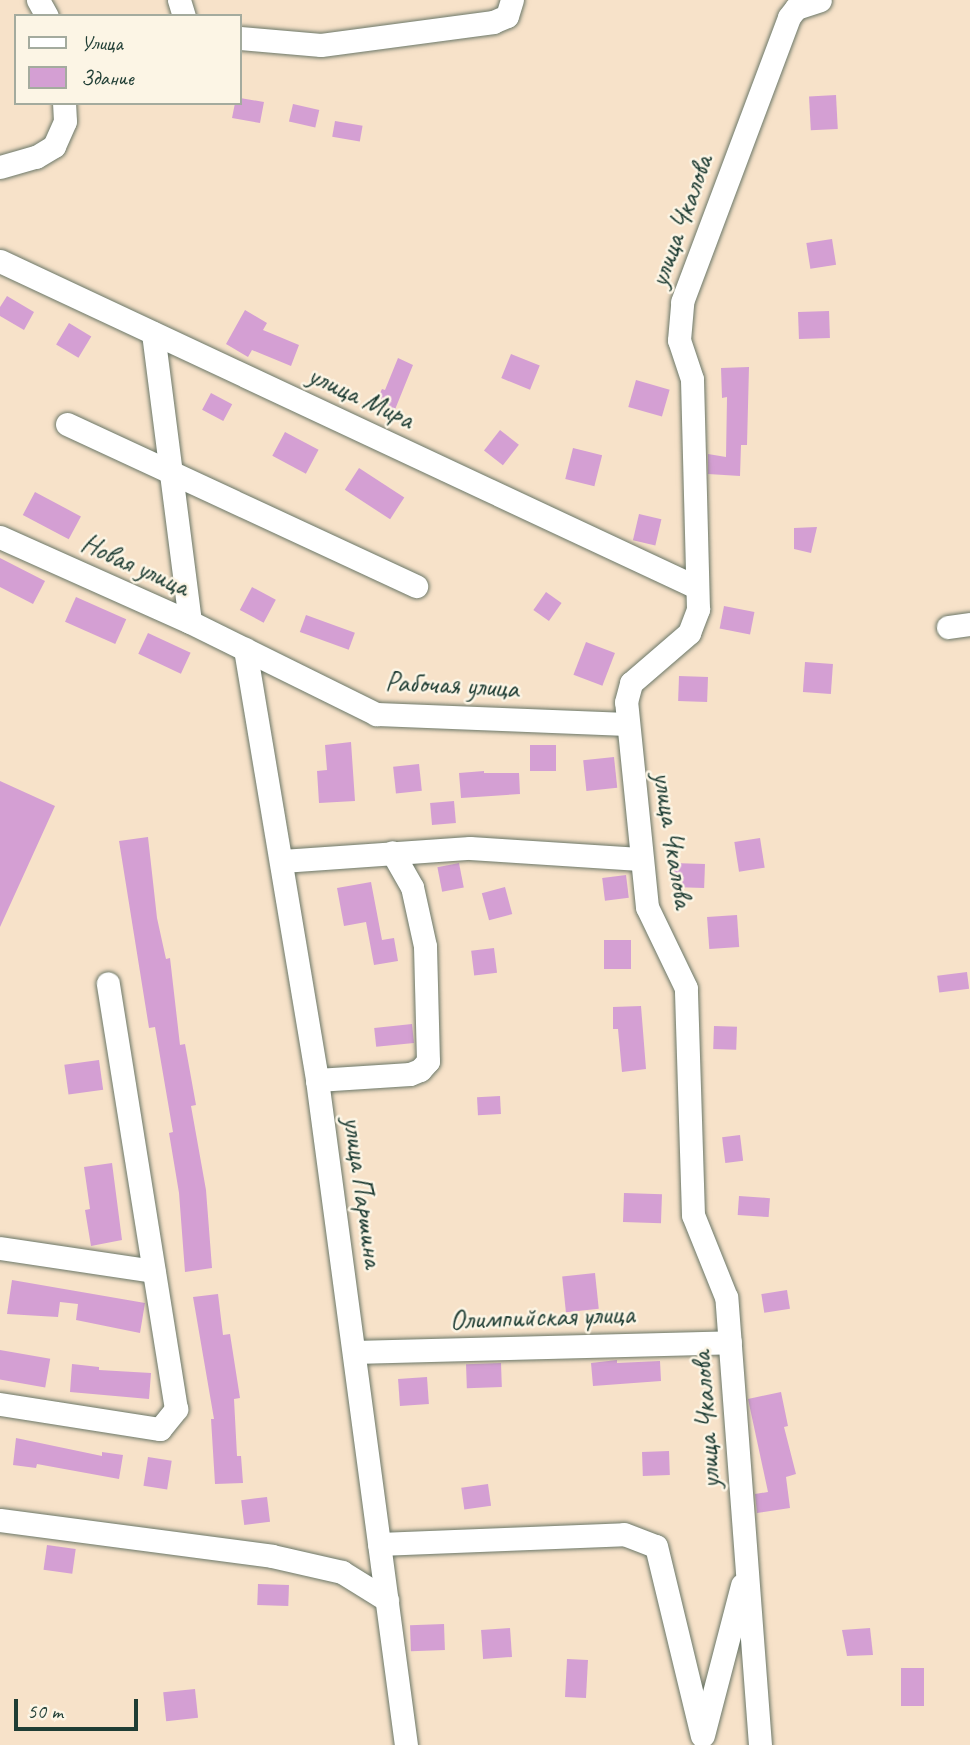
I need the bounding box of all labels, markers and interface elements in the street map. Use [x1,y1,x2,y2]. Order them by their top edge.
legend [14,14,242,105]
text: Улица [81,30,123,56]
text: Здание [81,65,134,91]
street label: улица Чкалова [642,151,720,291]
street label: улица Мира [303,358,419,436]
street label: Новая улица [75,526,195,604]
street label: Рабочая улица [384,665,520,705]
street label: улица Чкалова [646,770,700,910]
street label: улица Паршина [336,1115,390,1269]
street label: Олимпийская улица [448,1297,636,1337]
street label: улица Чкалова [684,1351,728,1489]
scale bar [18,1686,142,1730]
text: 50 m [27,1698,63,1724]

